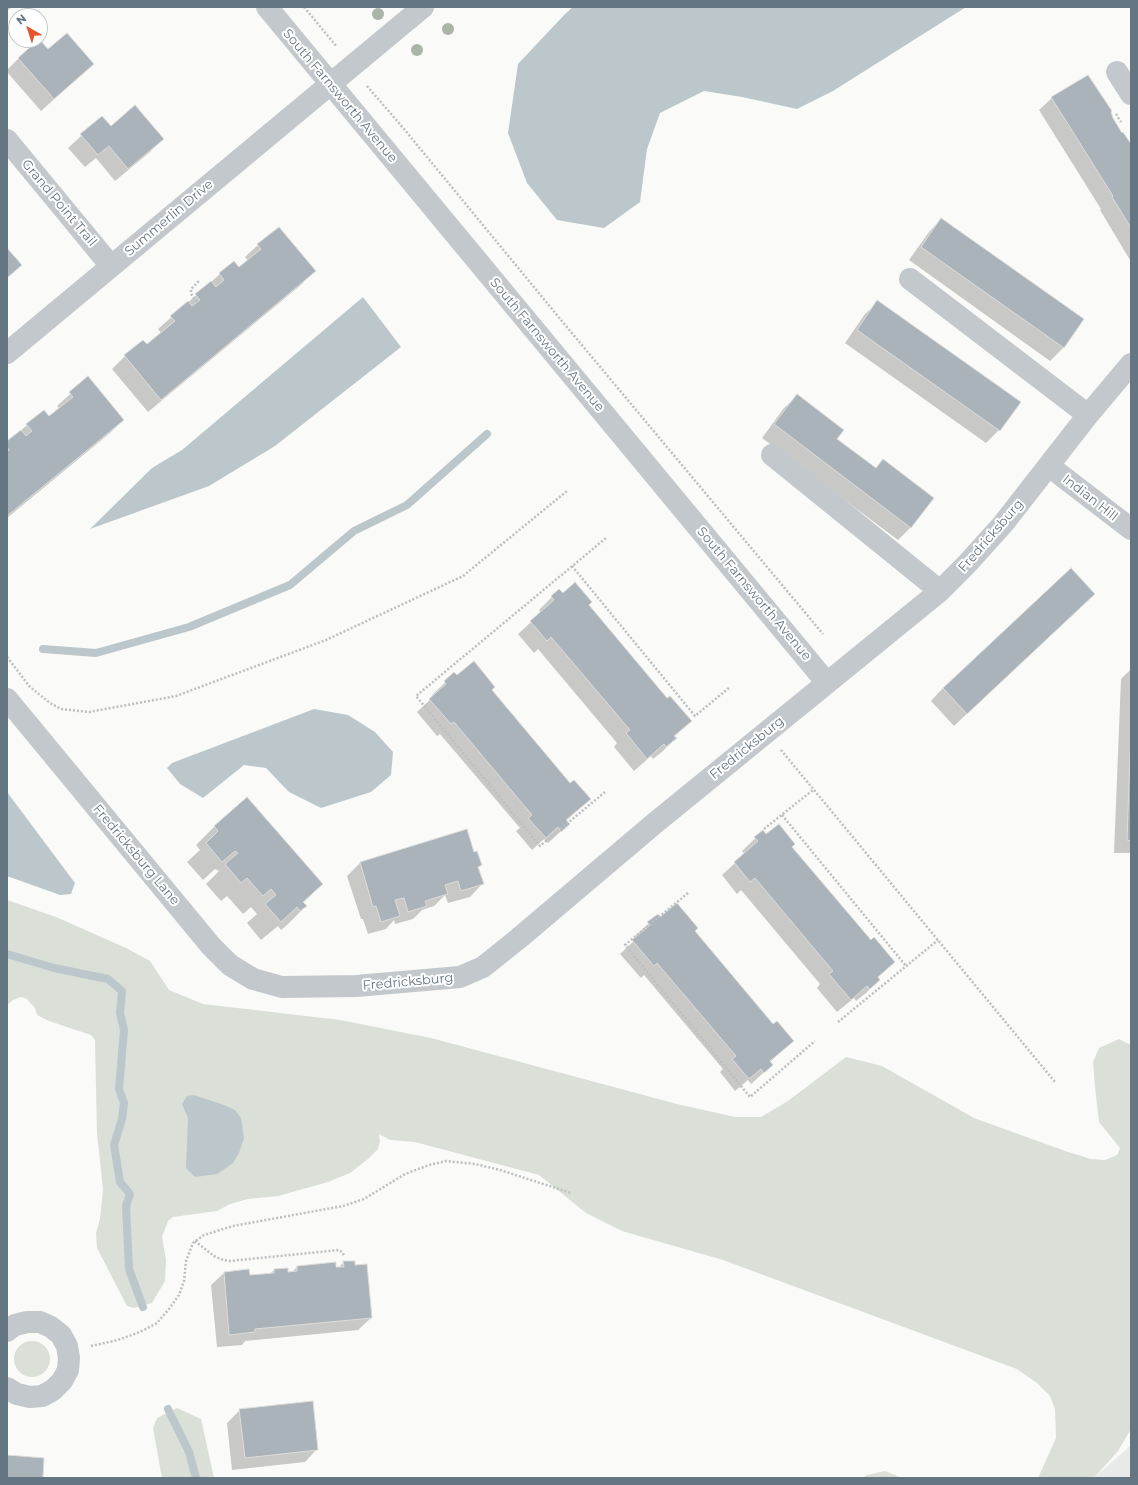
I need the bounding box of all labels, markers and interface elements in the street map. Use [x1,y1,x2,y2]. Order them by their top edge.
north arrow [8,8,48,48]
text: N [13,11,29,28]
street label: South Farnsworth Avenue [280,26,400,166]
street label: Grand Point Trail [18,156,100,250]
street label: Summerlin Drive [122,177,216,259]
street label: South Farnsworth Avenue [487,275,607,415]
street label: Indian Hill [1059,472,1121,524]
street label: Fredricksburg [955,497,1027,575]
street label: South Farnsworth Avenue [694,524,814,664]
street label: Fredricksburg [707,713,787,783]
street label: Fredricksburg Lane [89,802,183,908]
street label: Fredricksburg [362,970,454,994]

